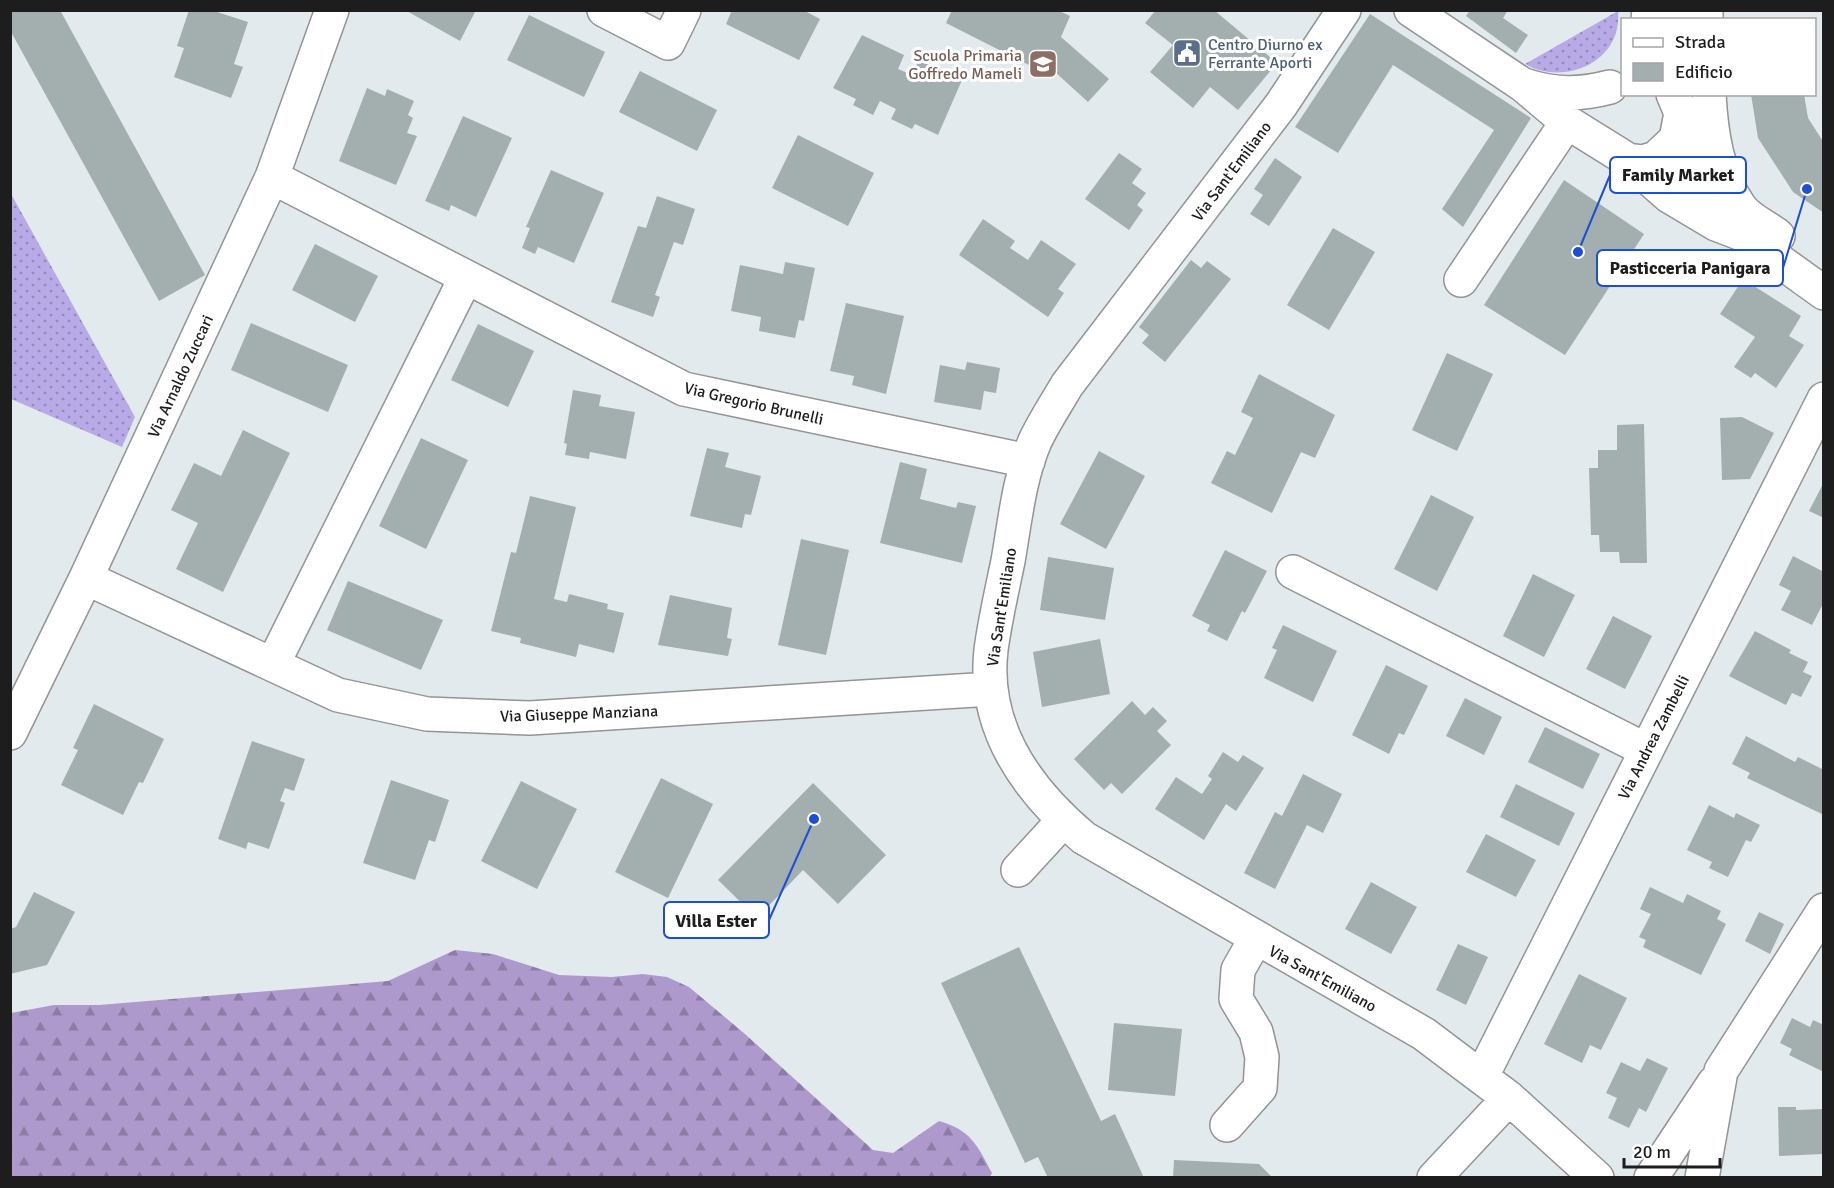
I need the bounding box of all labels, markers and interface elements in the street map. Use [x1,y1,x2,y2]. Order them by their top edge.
legend [1621,18,1816,96]
text: Strada [1675,31,1726,53]
place label: Centro Diurno ex Ferrante Aporti [1208,35,1323,73]
public building icon: Centro Diurno ex Ferrante Aporti [1171,37,1203,69]
place label: Scuola Primaria Goffredo Mameli [908,46,1022,84]
school or university icon: Scuola Primaria Goffredo Mameli [1027,48,1059,80]
text: Edificio [1675,61,1733,83]
street label: Via Sant'Emiliano [1188,118,1276,226]
callout: Family Market [1610,157,1746,193]
text: Family Market [1622,164,1735,186]
callout: Pasticceria Panigara [1597,250,1783,286]
text: Pasticceria Panigara [1609,257,1771,279]
street label: Via Arnaldo Zuccari [144,312,218,441]
street label: Via Gregorio Brunelli [682,378,825,430]
street label: Via Sant'Emiliano [983,546,1021,668]
street label: Via Andrea Zambelli [1614,672,1694,803]
street label: Via Giuseppe Manziana [500,701,658,727]
callout: Villa Ester [664,902,769,938]
text: Villa Ester [675,910,758,932]
street label: Via Sant'Emiliano [1265,941,1380,1017]
scale bar [1624,1131,1720,1169]
text: 20 m [1633,1141,1671,1163]

